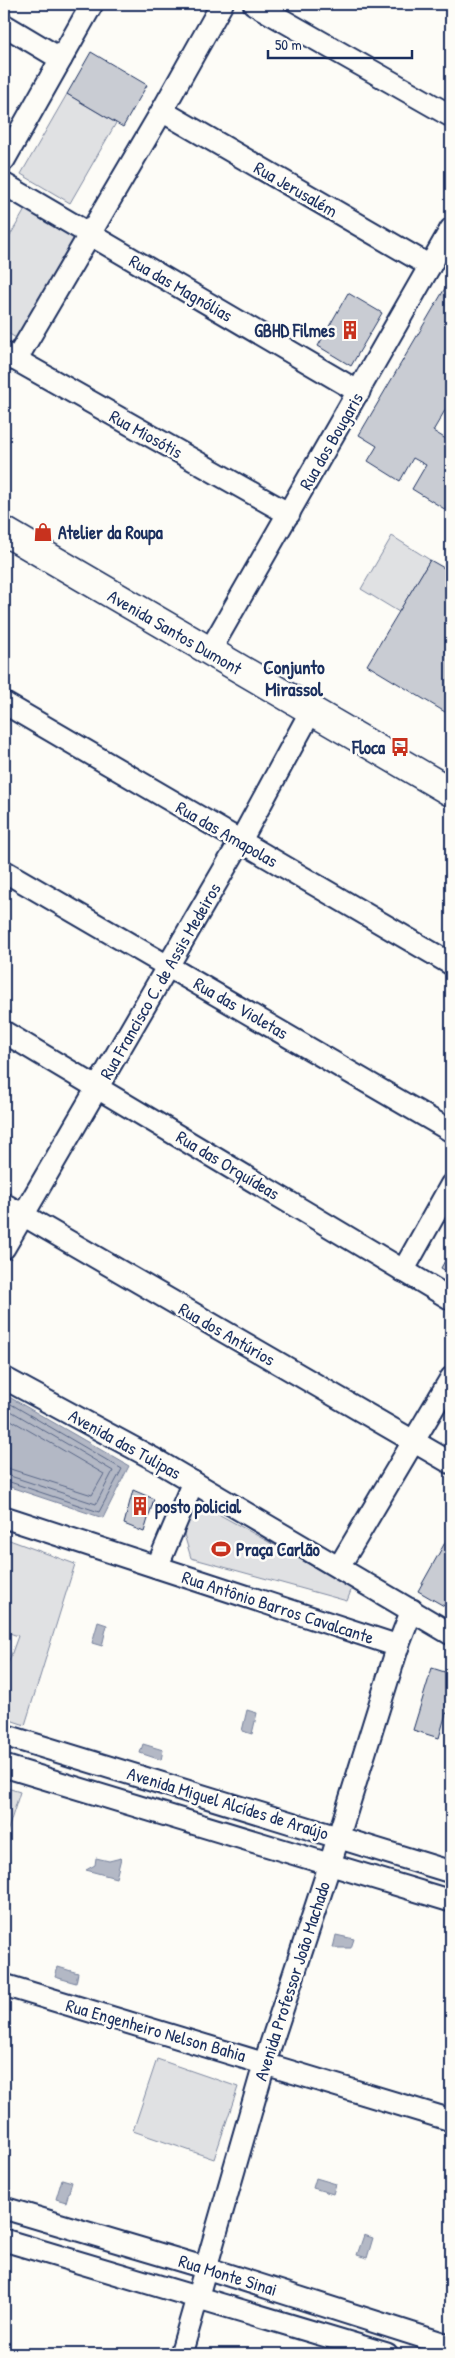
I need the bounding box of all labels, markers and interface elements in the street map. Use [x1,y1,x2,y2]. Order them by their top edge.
scale bar [268,28,411,60]
text: 50 m [275,34,302,55]
street label: Rua Jerusalém [250,155,342,223]
street label: Rua das Magnólias [125,248,237,328]
place label: GBHD Filmes [254,318,335,343]
building icon: GBHD Filmes [339,319,361,341]
street label: Rua dos Bougaris [293,388,369,494]
street label: Rua Miosótis [105,404,187,464]
place label: Atelier da Roupa [58,520,164,546]
shop icon: Atelier da Roupa [32,521,54,543]
street label: Avenida Santos Dumont [103,583,247,681]
district label: Conjunto Mirassol [263,654,325,702]
place label: Floca [351,735,386,760]
bus stop icon: Floca [389,736,411,758]
street label: Rua das Amapolas [172,795,282,873]
street label: Rua Francisco C. de Assis Medeiros [93,878,227,1084]
street label: Rua das Violetas [189,971,293,1045]
street label: Rua das Orquídeas [172,1124,284,1206]
street label: Rua dos Antúrios [174,1296,280,1372]
street label: Avenida das Tulipas [64,1403,186,1485]
place label: posto policial [155,1494,242,1520]
building icon: posto policial [129,1495,151,1517]
place label: Praça Carlão [236,1537,321,1562]
sports icon: Praça Carlão [210,1538,232,1560]
street label: Rua Antônio Barros Cavalcante [179,1564,377,1650]
street label: Avenida Miguel Alcídes de Araújo [124,1760,332,1846]
street label: Avenida Professor João Machado [248,1878,336,2084]
street label: Rua Engenheiro Nelson Bahia [63,1992,249,2068]
street label: Rua Monte Sinai [176,2248,280,2302]

